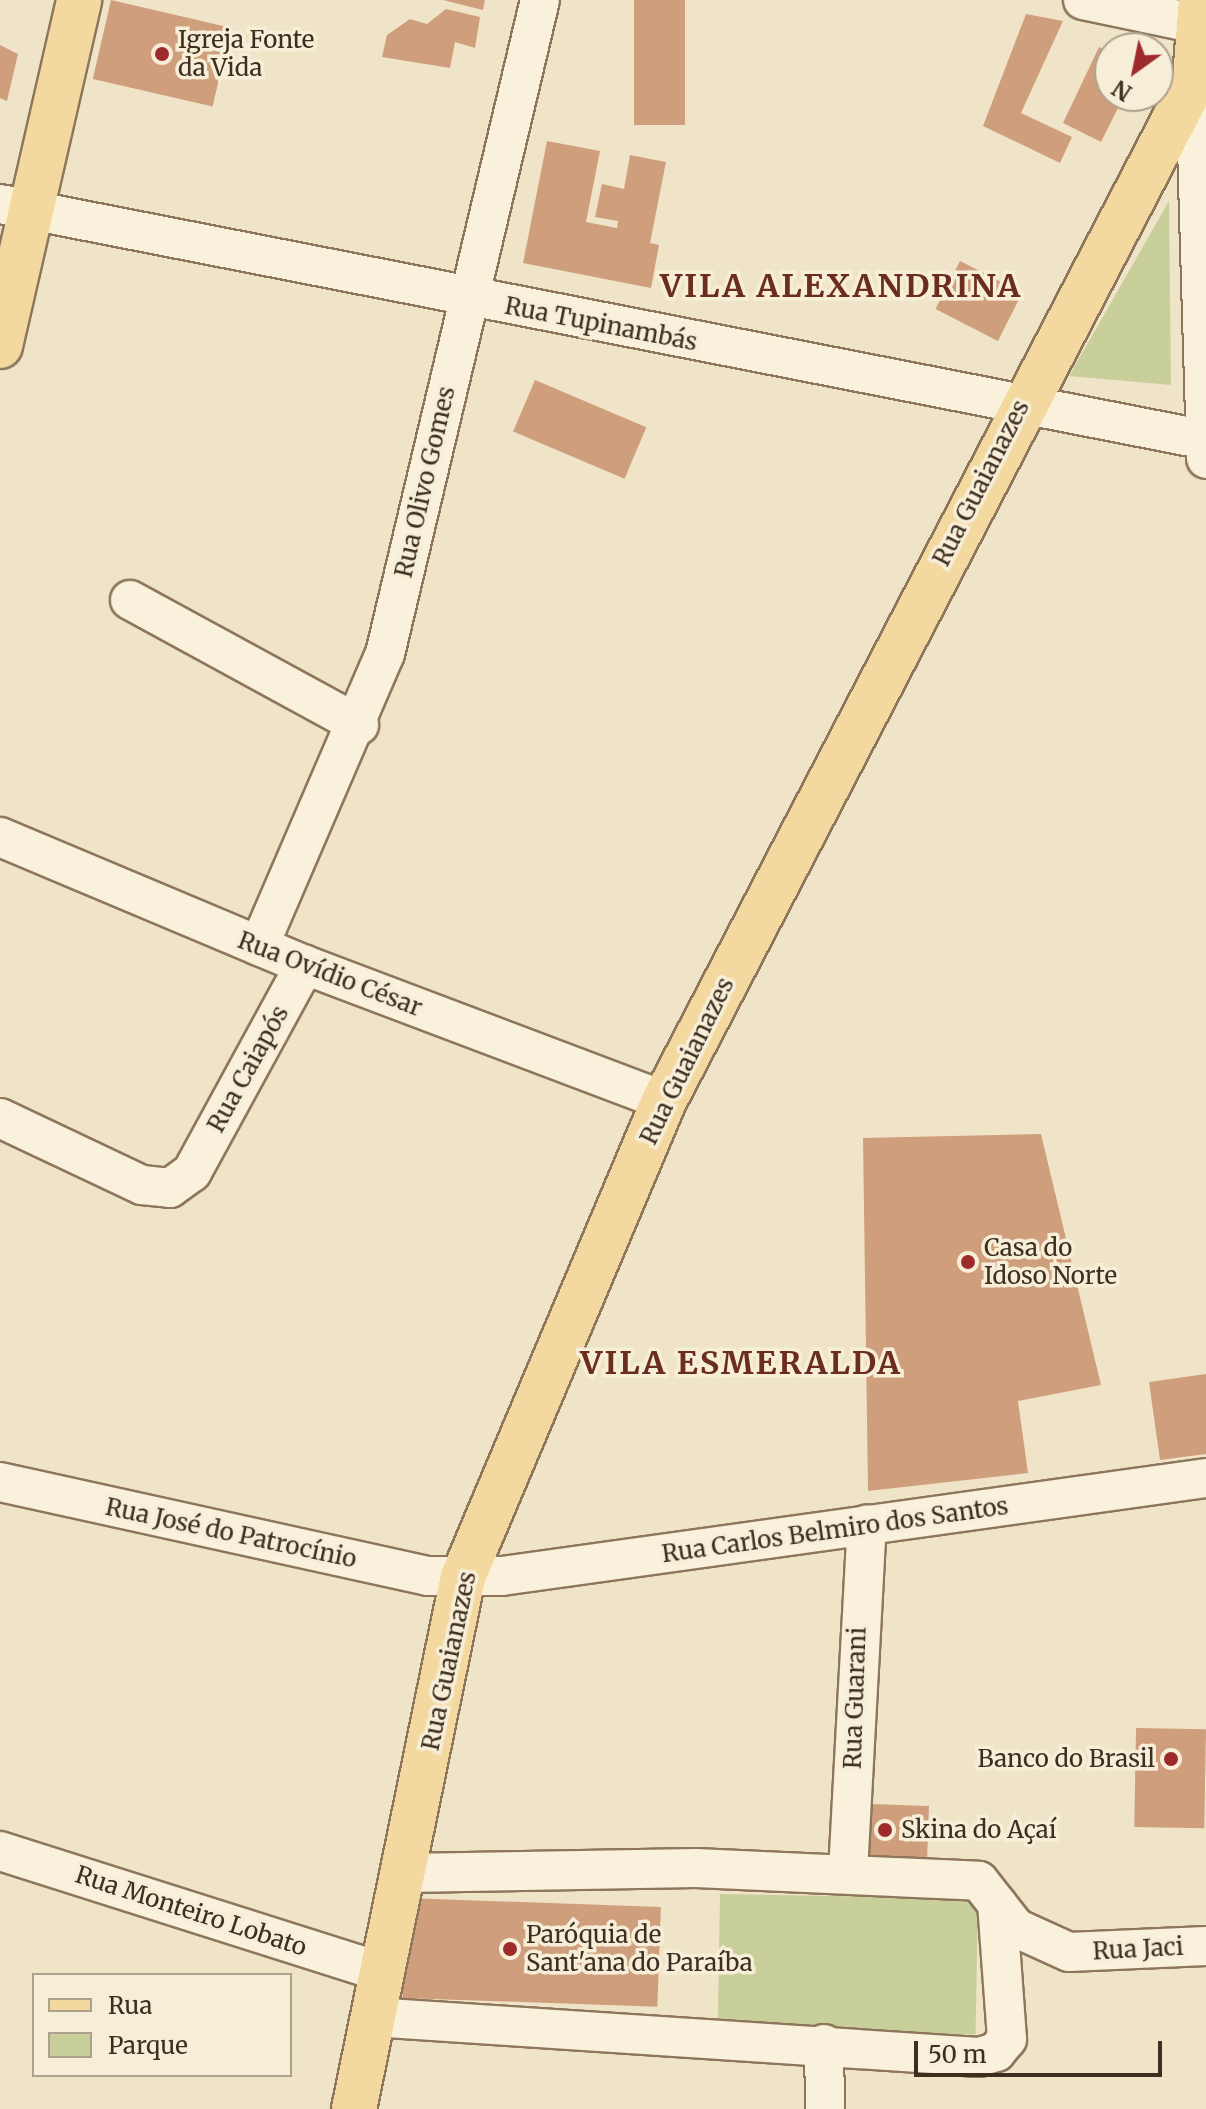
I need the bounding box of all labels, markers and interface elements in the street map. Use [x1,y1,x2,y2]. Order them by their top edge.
place label: Igreja Fonte da Vida [178,26,314,82]
north arrow [1094,32,1174,112]
marker: Igreja Fonte da Vida [153,45,171,63]
text: N [1107,74,1137,107]
district label: VILA ALEXANDRINA [660,267,1022,305]
street label: Rua Tupinambás [502,291,700,357]
street label: Rua Olivo Gomes [389,384,461,580]
street label: Rua Guaianazes [927,395,1035,571]
street label: Rua Ovídio César [234,926,426,1022]
street label: Rua Guaianazes [634,973,740,1149]
street label: Rua Caiapós [201,1001,295,1137]
place label: Casa do Idoso Norte [984,1234,1117,1290]
marker: Casa do Idoso Norte [959,1253,977,1271]
district label: VILA ESMERALDA [580,1344,902,1382]
street label: Rua Carlos Belmiro dos Santos [660,1491,1010,1569]
street label: Rua José do Patrocínio [103,1492,359,1574]
street label: Rua Guaianazes [416,1569,482,1753]
street label: Rua Guarani [838,1626,872,1770]
place label: Banco do Brasil [977,1745,1155,1773]
marker: Banco do Brasil [1162,1750,1180,1768]
place label: Skina do Açaí [901,1816,1057,1844]
marker: Skina do Açaí [876,1821,894,1839]
street label: Rua Monteiro Lobato [72,1860,310,1962]
place label: Paróquia de Sant'ana do Paraíba [526,1921,753,1977]
street label: Rua Jaci [1092,1932,1184,1966]
marker: Paróquia de Sant'ana do Paraíba [501,1940,519,1958]
legend [32,1973,292,2077]
text: Rua [108,1990,152,2021]
scale bar [918,2025,1166,2075]
text: Parque [108,2030,188,2061]
text: 50 m [928,2039,987,2070]

